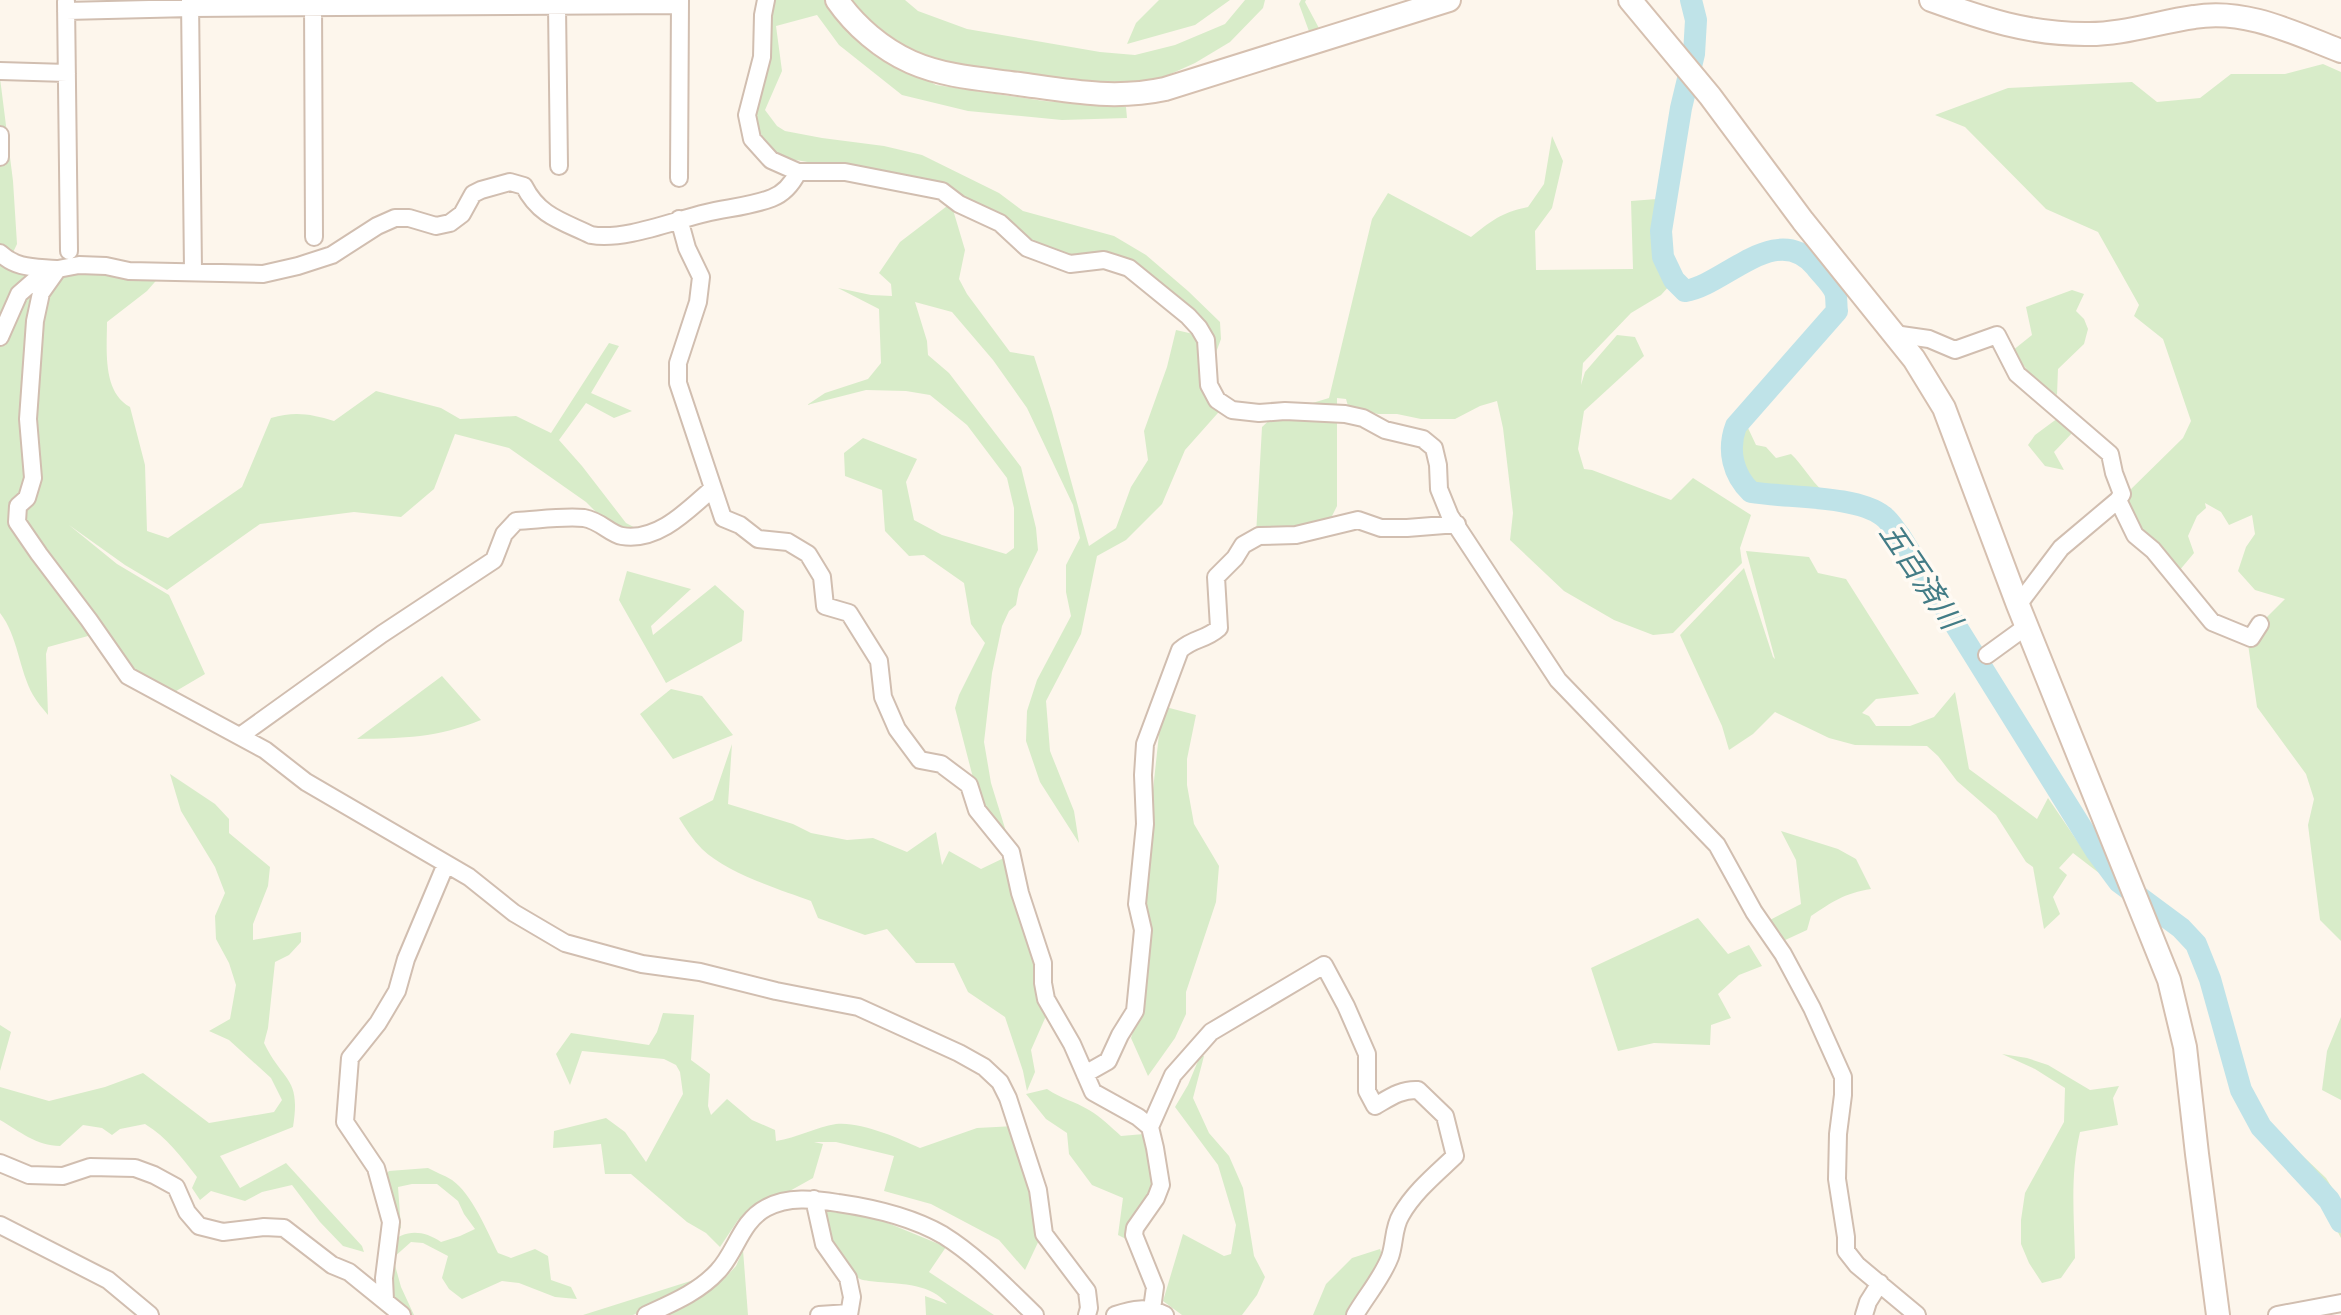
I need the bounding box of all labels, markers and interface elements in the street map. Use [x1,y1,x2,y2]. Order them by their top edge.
water label: 五百済川 [1873,517,1968,637]

